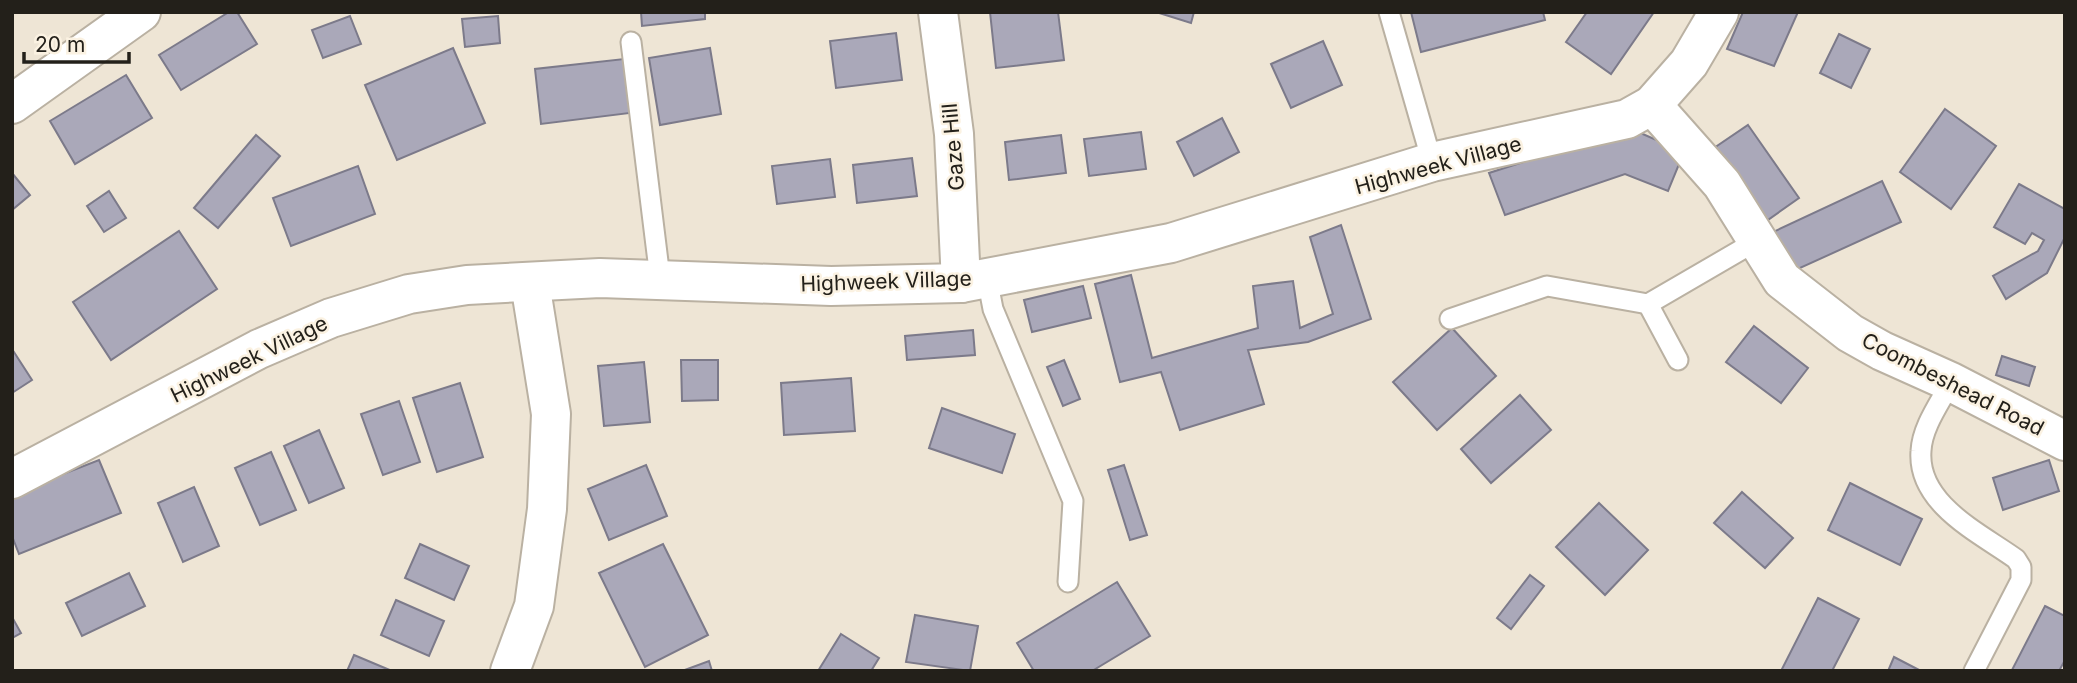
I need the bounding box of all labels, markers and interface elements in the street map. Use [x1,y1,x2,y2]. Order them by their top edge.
scale bar [24,21,130,65]
text: 20 m [35,32,85,57]
street label: Gaze Hill [937,102,969,192]
street label: Highweek Village [1352,131,1524,199]
street label: Highweek Village [800,266,972,296]
street label: Highweek Village [167,310,331,408]
street label: Coombeshead Road [1858,327,2048,441]

